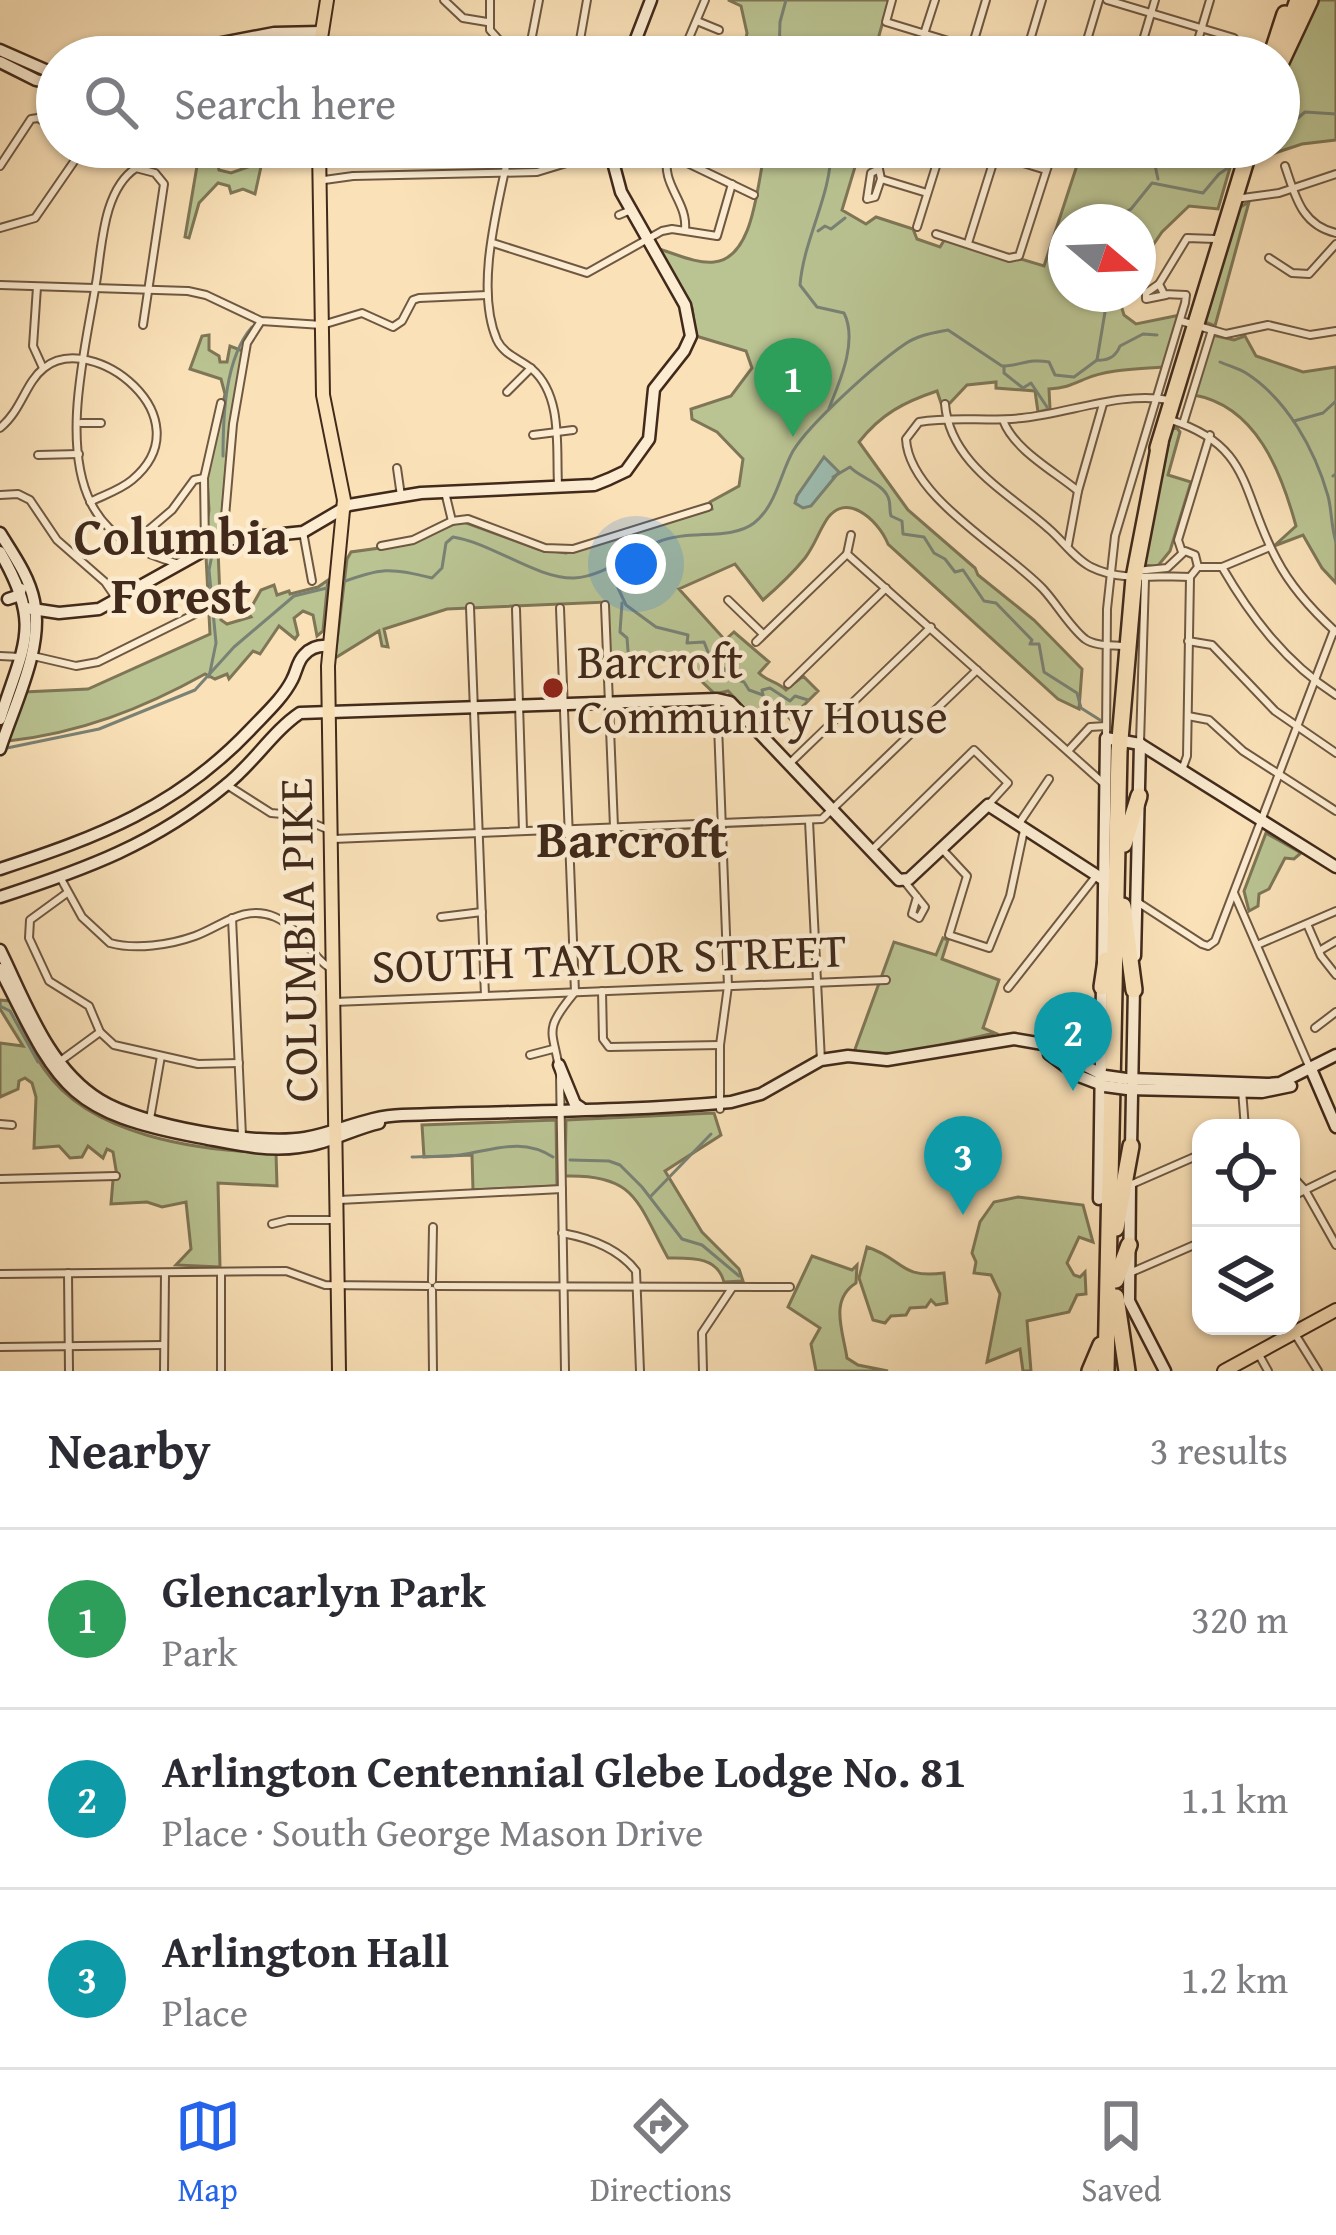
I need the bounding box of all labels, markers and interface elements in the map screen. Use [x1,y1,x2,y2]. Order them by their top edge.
search box [36,36,1300,168]
icon: search [78,69,144,135]
text: Search here [174,70,396,135]
north arrow [1048,204,1156,312]
pin: 1 [754,338,832,437]
district label: Columbia Forest [74,498,289,632]
your location [606,534,666,594]
place label: Barcroft Community House [577,625,948,751]
marker: Barcroft Community House [540,675,566,701]
street label: COLUMBIA PIKE [259,777,335,1103]
district label: Barcroft [537,801,727,876]
street label: SOUTH TAYLOR STREET [370,913,848,1001]
pin: 2 [1034,992,1112,1091]
pin: 3 [924,1116,1002,1215]
map controls [1192,1119,1300,1335]
button: locate [1192,1119,1300,1227]
button: layers [1192,1227,1300,1335]
text: Nearby [48,1412,211,1487]
text: 3 results [1150,1421,1288,1478]
text: Glencarlyn Park [162,1558,486,1623]
text: 1 [77,1590,97,1647]
text: 320 m [1191,1590,1288,1647]
text: Park [162,1623,237,1680]
text: Arlington Centennial Glebe Lodge No. 81 [162,1738,967,1803]
text: 2 [77,1770,97,1827]
text: 1.1 km [1181,1770,1288,1827]
text: Place · South George Mason Drive [162,1803,703,1860]
text: Arlington Hall [162,1918,449,1983]
text: 3 [77,1950,97,2007]
text: 1.2 km [1181,1950,1288,2007]
text: Place [162,1983,248,2040]
tab: Map [175,2093,241,2213]
tab: Directions [590,2093,732,2213]
tab: Saved [1081,2093,1161,2213]

